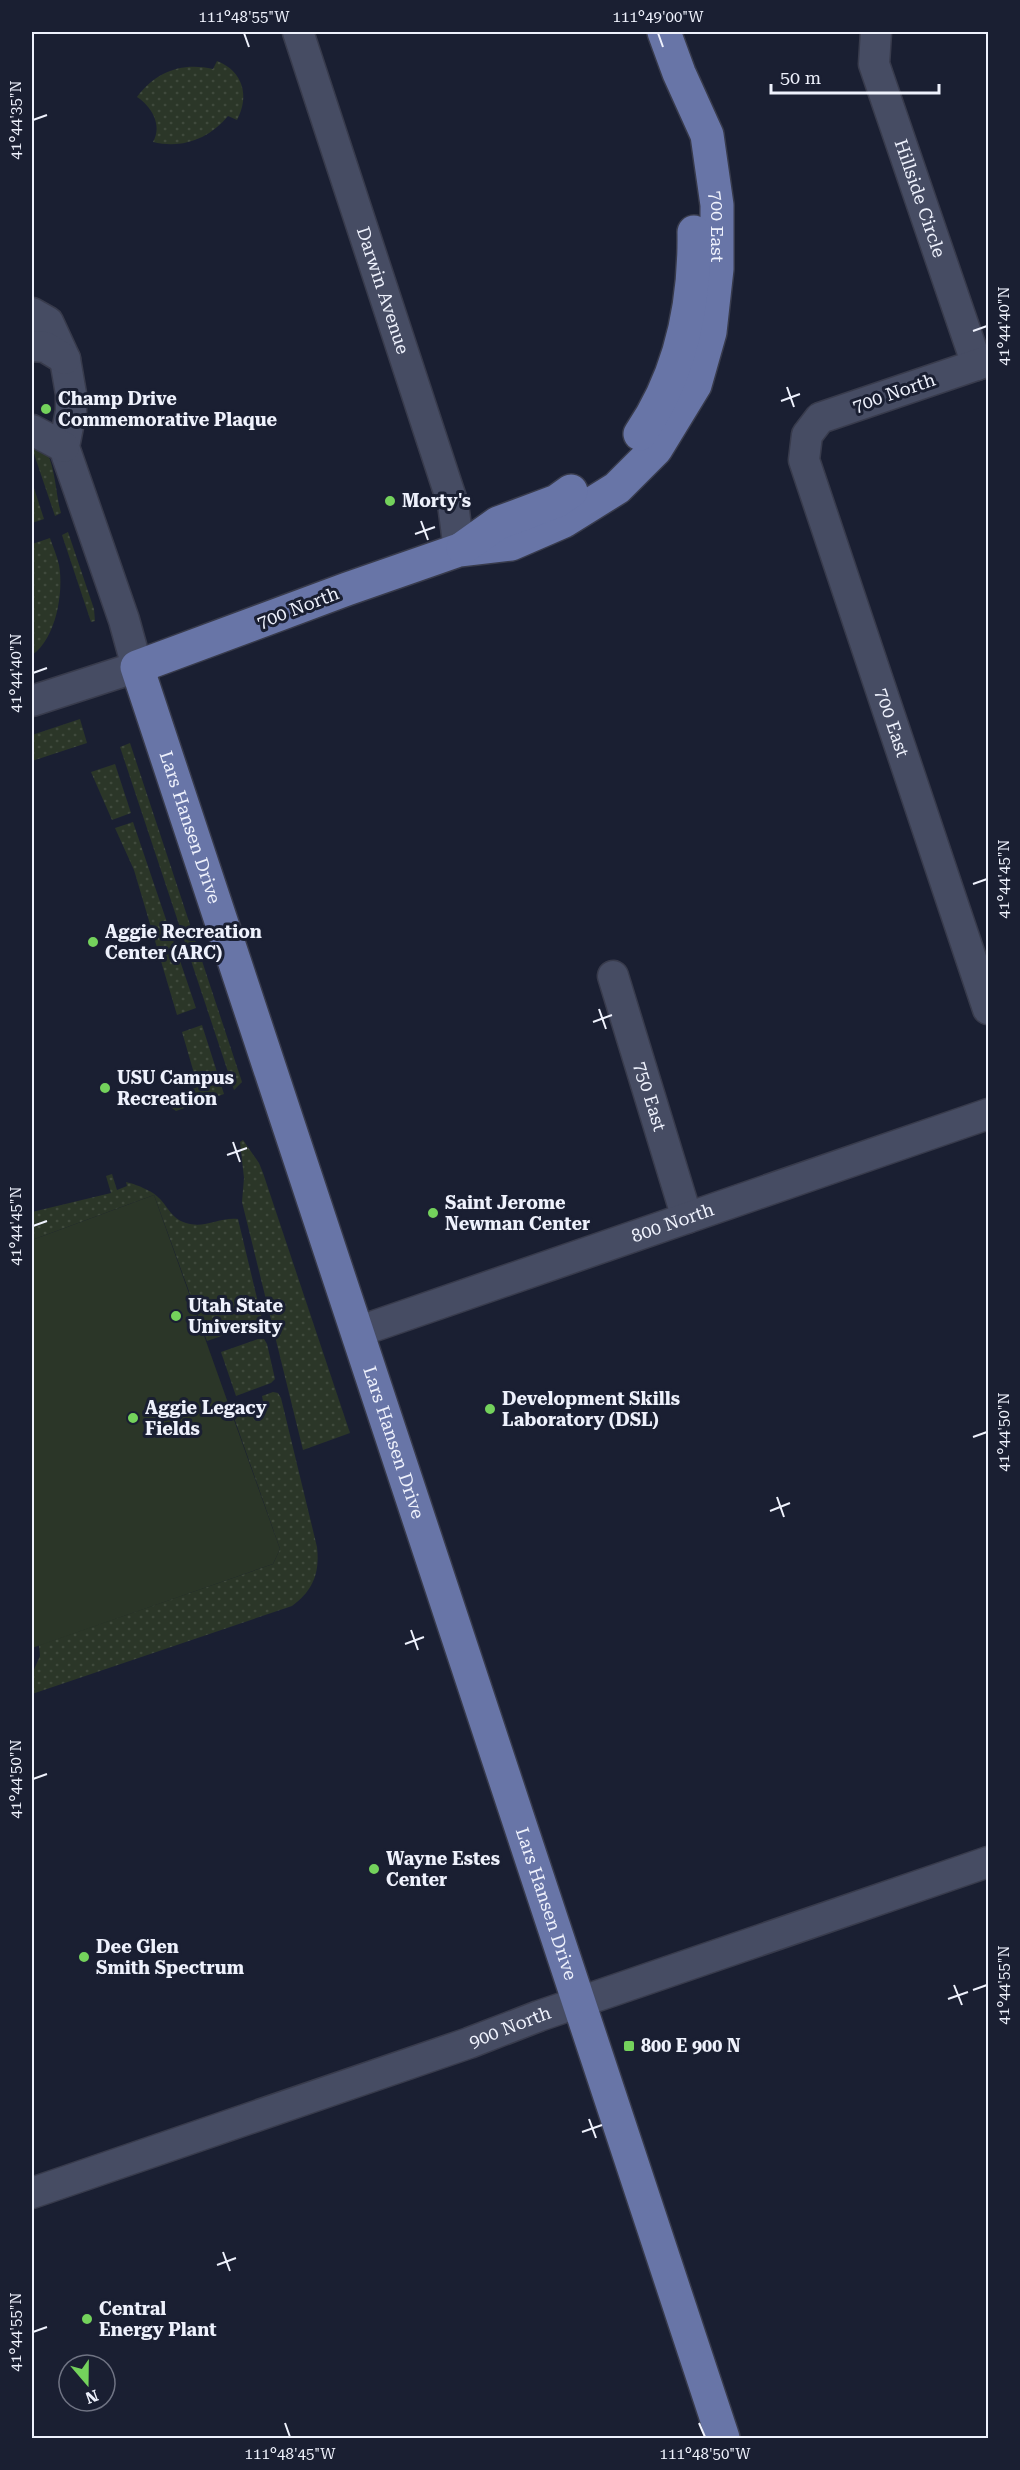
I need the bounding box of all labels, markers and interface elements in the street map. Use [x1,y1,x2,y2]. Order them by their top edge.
text: 111°48'55"W [199,8,290,26]
text: 111°49'00"W [613,8,704,26]
scale bar [771,57,939,95]
text: 50 m [780,67,821,88]
text: 41°44'35"N [7,80,25,160]
street label: Hillside Circle [890,136,950,260]
street label: 700 East [705,189,728,263]
street label: Darwin Avenue [353,224,414,357]
text: 41°44'40"N [995,286,1013,366]
street label: 700 North [850,368,938,416]
place label: Champ Drive Commemorative Plaque [58,388,277,430]
marker: Champ Drive Commemorative Plaque [39,402,53,416]
place label: Morty's [402,490,471,511]
marker: Morty's [383,494,397,508]
street label: 700 North [254,582,342,633]
text: 41°44'40"N [7,633,25,713]
street label: 700 East [871,685,914,760]
street label: Lars Hansen Drive [156,748,226,906]
text: 41°44'45"N [995,839,1013,919]
place label: Aggie Recreation Center (ARC) [105,921,262,963]
marker: Aggie Recreation Center (ARC) [86,935,100,949]
street label: 750 East [630,1059,671,1134]
place label: USU Campus Recreation [117,1067,234,1109]
marker: USU Campus Recreation [98,1081,112,1095]
text: 41°44'45"N [7,1186,25,1266]
place label: Saint Jerome Newman Center [445,1192,590,1234]
street label: 800 North [628,1198,717,1246]
marker: Saint Jerome Newman Center [426,1206,440,1220]
place label: Utah State University [188,1295,283,1337]
marker: Utah State University [169,1309,183,1323]
street label: Lars Hansen Drive [359,1363,429,1521]
place label: Development Skills Laboratory (DSL) [502,1388,680,1430]
text: 41°44'50"N [995,1392,1013,1472]
place label: Aggie Legacy Fields [145,1397,267,1439]
marker: Development Skills Laboratory (DSL) [483,1402,497,1416]
marker: Aggie Legacy Fields [126,1411,140,1425]
text: 41°44'50"N [7,1739,25,1819]
street label: Lars Hansen Drive [512,1825,582,1983]
place label: Wayne Estes Center [386,1848,500,1890]
marker: Wayne Estes Center [367,1862,381,1876]
place label: Dee Glen Smith Spectrum [96,1936,245,1978]
text: 41°44'55"N [995,1945,1013,2025]
marker: Dee Glen Smith Spectrum [77,1950,91,1964]
street label: 900 North [466,2002,554,2052]
place label: 800 E 900 N [641,2035,741,2056]
marker: 800 E 900 N [622,2039,636,2053]
text: 41°44'55"N [7,2292,25,2372]
place label: Central Energy Plant [99,2298,217,2340]
marker: Central Energy Plant [80,2312,94,2326]
north arrow [57,2353,117,2413]
text: N [83,2386,101,2408]
text: 111°48'45"W [245,2445,336,2463]
text: 111°48'50"W [660,2445,751,2463]

